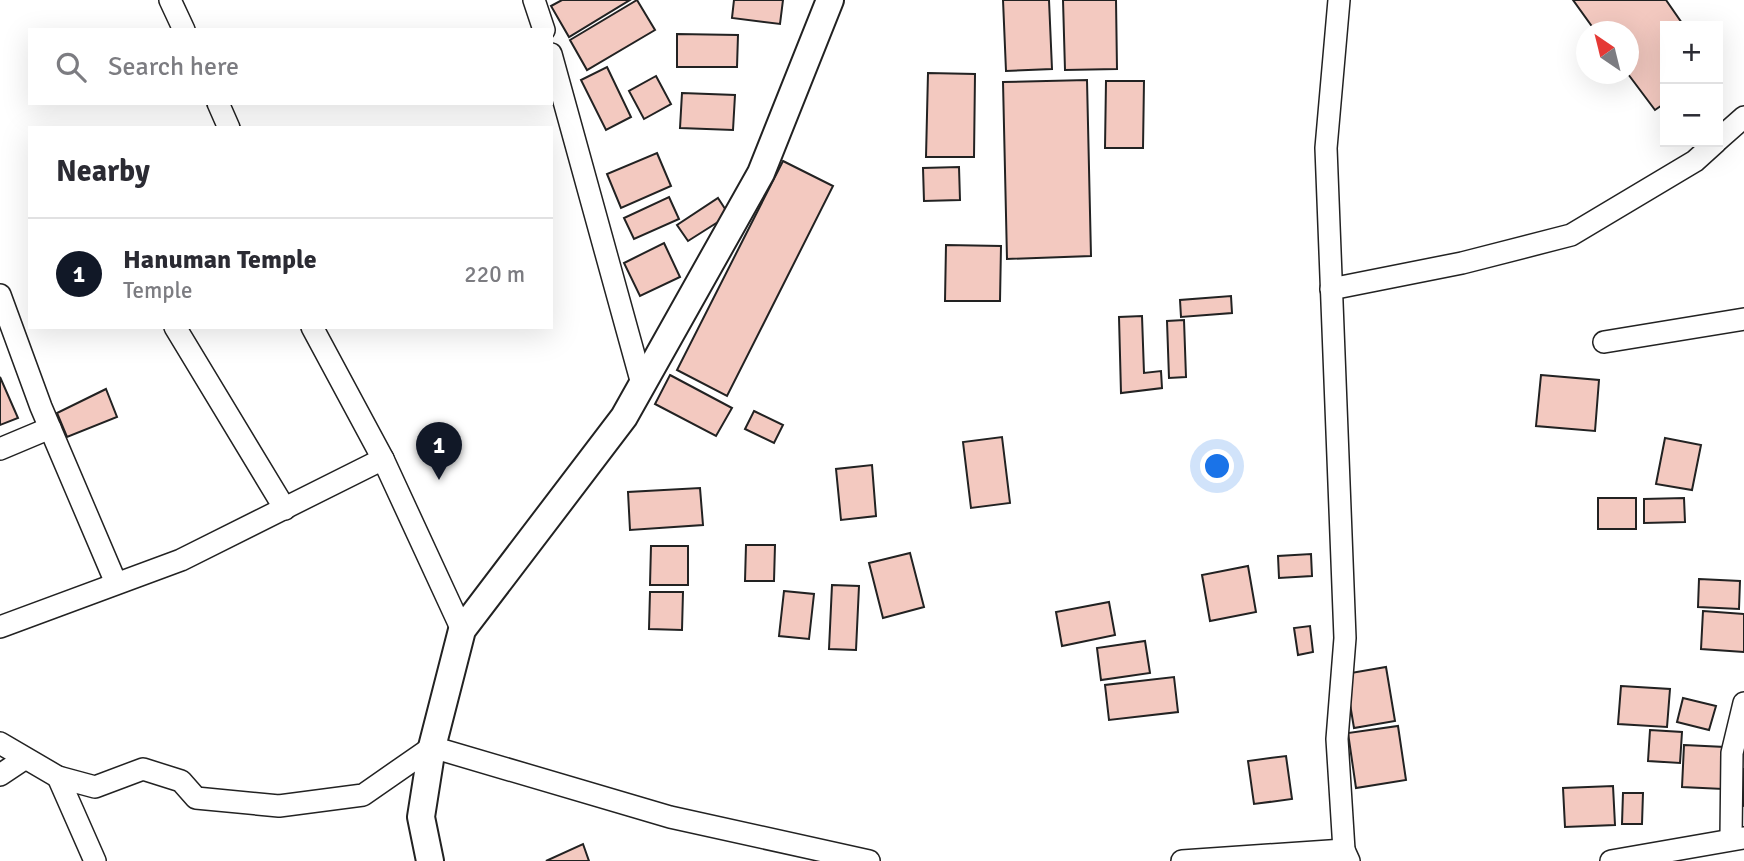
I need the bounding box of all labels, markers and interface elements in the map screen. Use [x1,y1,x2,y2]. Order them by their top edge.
north arrow [1576,21,1639,84]
map controls [1660,21,1723,147]
button: + [1660,21,1723,84]
search box [28,28,553,105]
icon: search [52,48,90,86]
text: Search here [108,51,239,83]
button: − [1660,84,1723,147]
text: Nearby [56,153,150,190]
text: Hanuman Temple [123,244,317,276]
text: 1 [73,260,85,289]
text: 220 m [464,260,525,289]
text: Temple [123,276,192,305]
pin: 1 [416,422,462,480]
your location [1200,449,1234,483]

